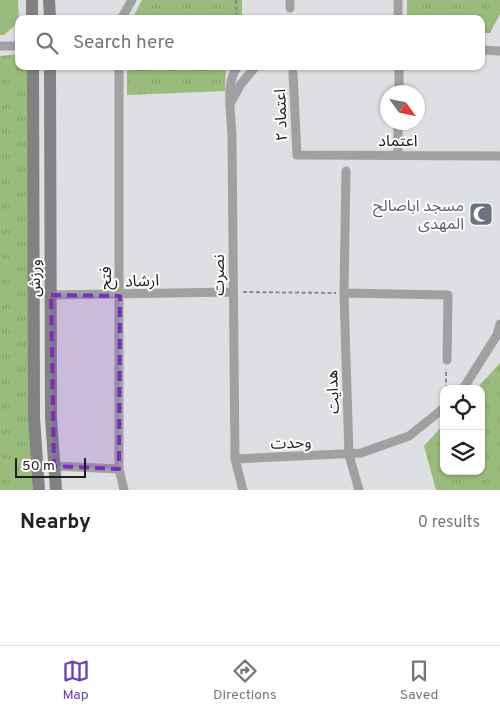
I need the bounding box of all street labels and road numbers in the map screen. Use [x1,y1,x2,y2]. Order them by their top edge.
street label: اعتماد ۲ [271,88,293,141]
street label: اعتماد [378,132,418,152]
street label: نصرت [210,254,230,296]
street label: ورزش [26,259,46,297]
street label: فتح [97,266,118,290]
street label: ارشاد [125,271,159,293]
street label: هدایت [323,370,345,414]
street label: وحدت [270,433,312,455]

